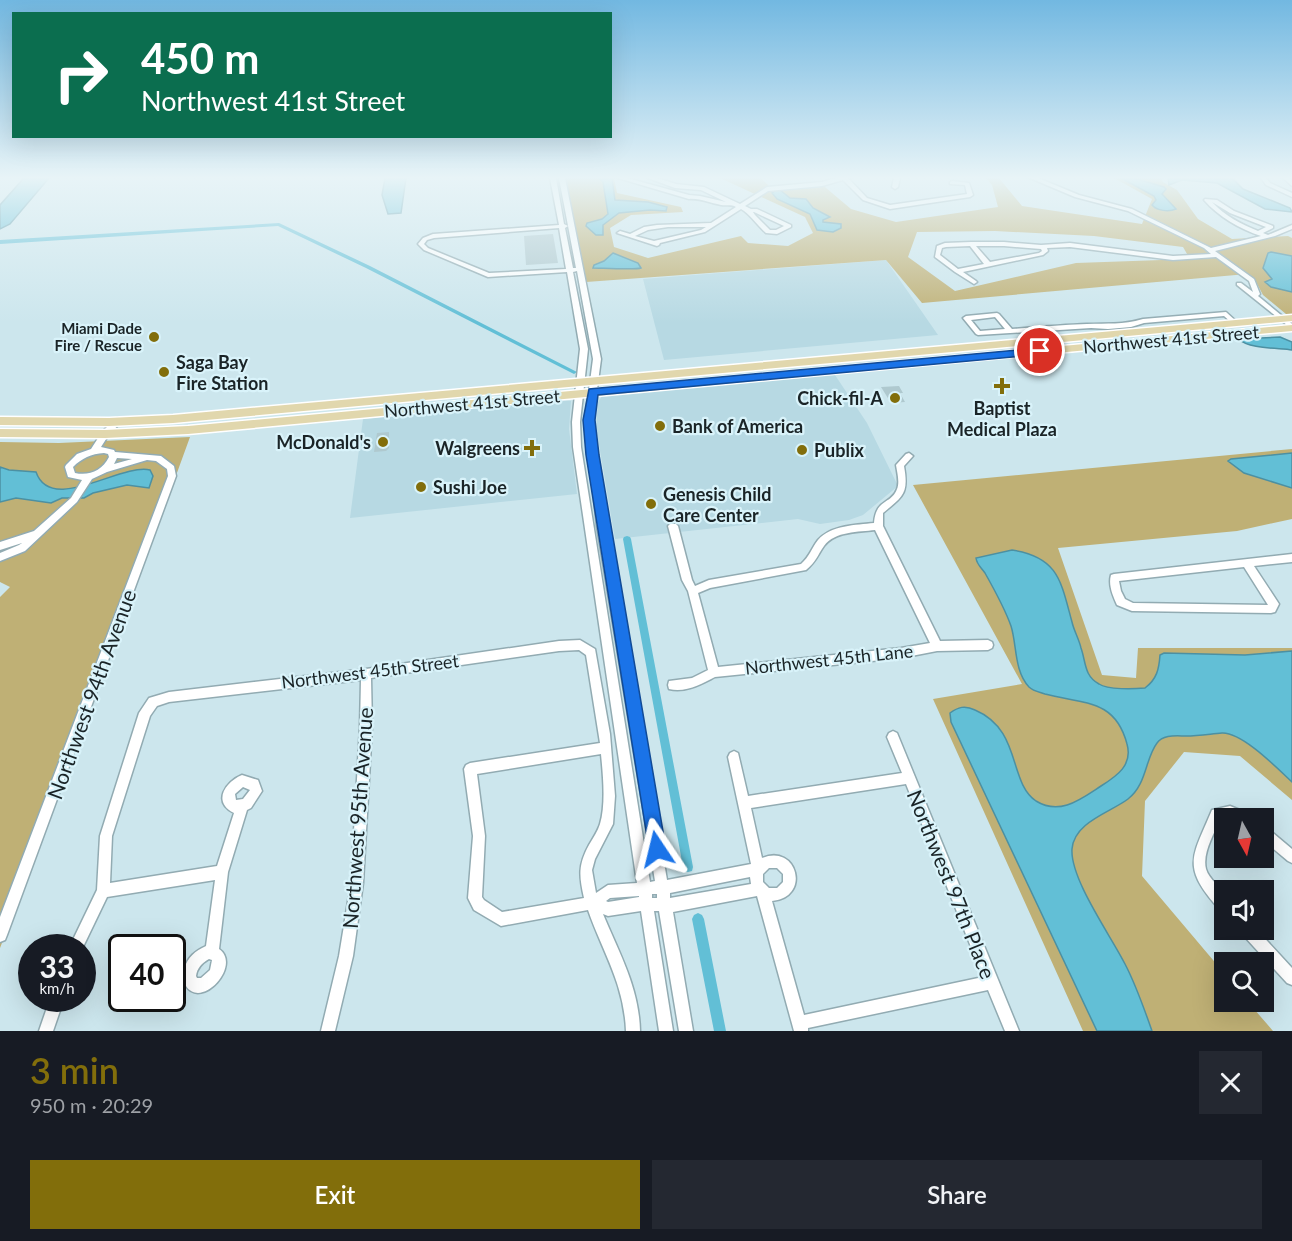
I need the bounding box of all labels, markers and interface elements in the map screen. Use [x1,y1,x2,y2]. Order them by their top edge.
text: 450 m [141,33,259,83]
icon: right [42,36,120,114]
text: Northwest 41st Street [141,84,405,117]
place label: Miami Dade Fire / Rescue [55,319,142,354]
street label: Northwest 41st Street [1082,320,1260,358]
pin [1014,325,1065,376]
marker: Miami Dade Fire / Rescue [147,330,161,344]
icon: arrive [1023,334,1056,367]
place label: Saga Bay Fire Station [176,351,268,394]
marker: Saga Bay Fire Station [157,365,171,379]
marker: Baptist Medical Plaza [993,377,1011,395]
street label: Northwest 41st Street [383,384,561,422]
place label: Chick-fil-A [797,387,883,409]
marker: Chick-fil-A [888,391,902,405]
place label: Baptist Medical Plaza [947,397,1057,440]
place label: Bank of America [672,415,803,437]
marker: Bank of America [653,419,667,433]
place label: McDonald's [276,431,371,453]
marker: McDonald's [376,435,390,449]
place label: Walgreens [435,437,520,459]
place label: Publix [814,439,865,461]
marker: Walgreens [525,441,539,455]
marker: Publix [795,443,809,457]
place label: Sushi Joe [433,476,507,498]
marker: Sushi Joe [414,480,428,494]
place label: Genesis Child Care Center [663,483,771,526]
marker: Genesis Child Care Center [644,497,658,511]
street label: Northwest 94th Avenue [41,586,141,802]
street label: Northwest 45th Lane [744,639,914,679]
street label: Northwest 45th Street [280,649,460,693]
street label: Northwest 95th Avenue [337,707,377,929]
street label: Northwest 97th Place [903,786,1001,982]
north arrow [1214,808,1274,868]
map controls [1214,808,1274,1012]
position arrow [625,817,689,881]
button: sound [1214,880,1274,940]
speed limit sign: 40 [108,934,186,1012]
text: 33 [40,948,74,984]
button: search [1214,952,1274,1012]
text: km/h [39,979,75,997]
text: 3 min [30,1048,119,1092]
button: close [1199,1051,1262,1114]
text: 950 m · 20:29 [30,1093,153,1117]
button: Exit [30,1160,640,1229]
button: Share [652,1160,1262,1229]

